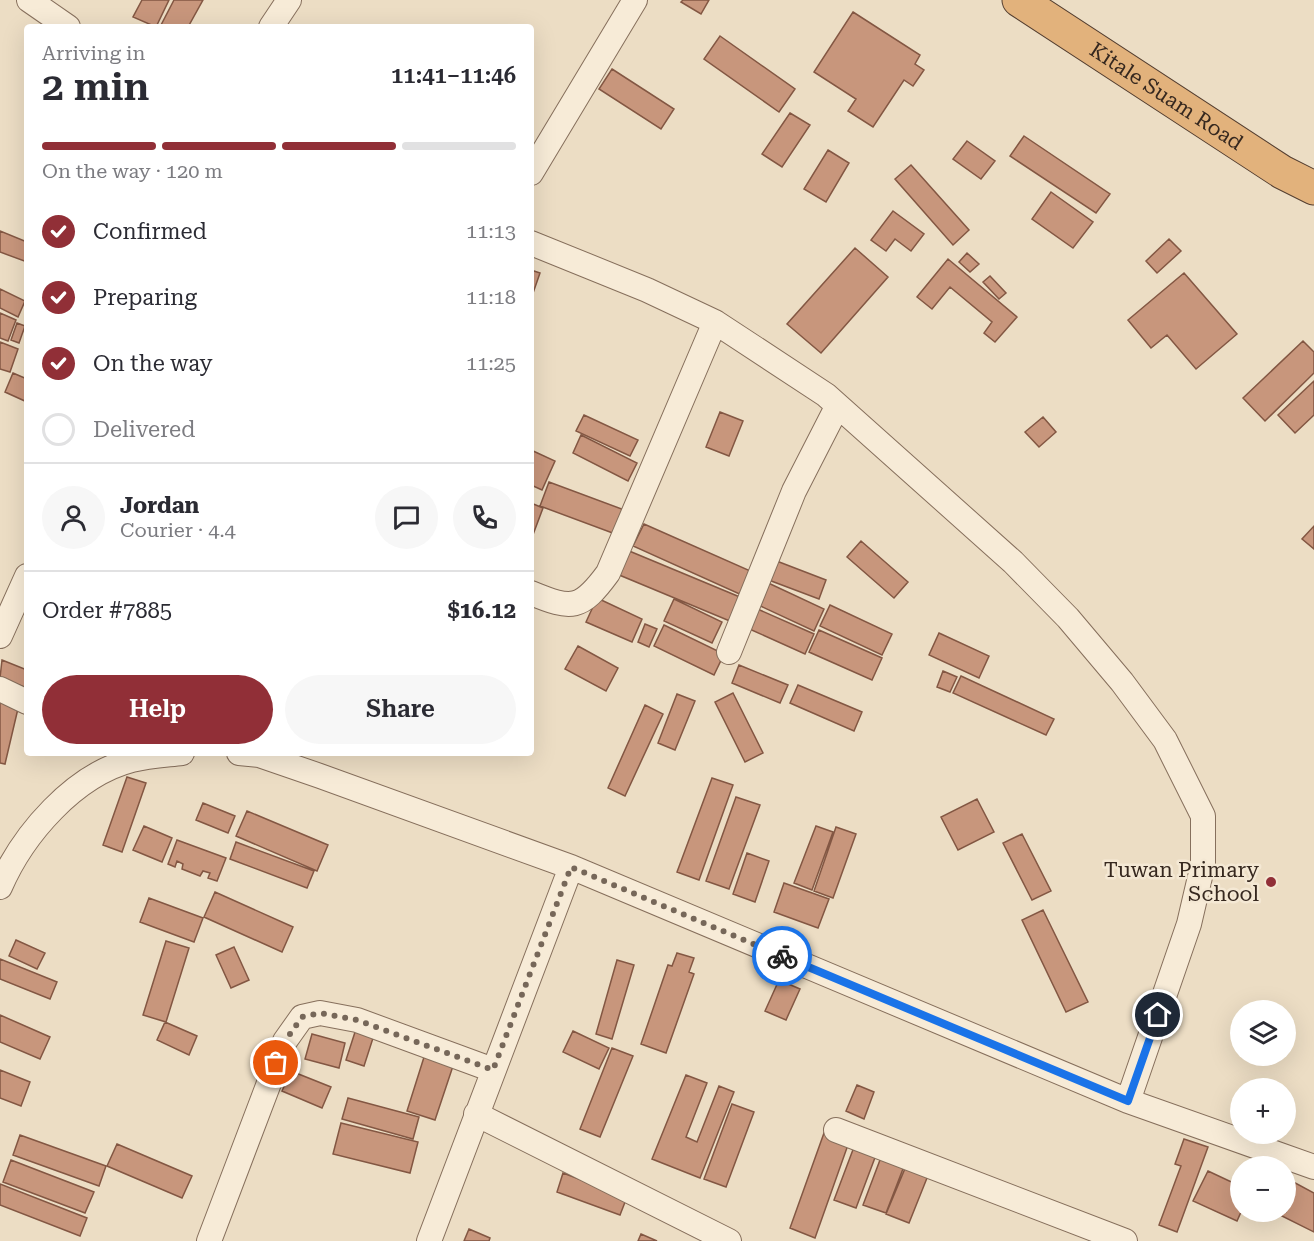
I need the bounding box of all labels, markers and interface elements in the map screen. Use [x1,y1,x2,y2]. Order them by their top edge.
street label: Kitale Suam Road [1085,38,1248,155]
text: Arriving in [42,41,145,65]
text: 11:41–11:46 [391,63,516,88]
text: 2 min [42,64,149,110]
text: On the way · 120 m [42,159,223,183]
icon: check [42,215,75,248]
text: Confirmed [93,219,207,244]
text: 11:13 [466,219,516,243]
icon: check [42,281,75,314]
text: Preparing [93,285,197,310]
text: 11:18 [466,285,516,309]
icon: check [42,347,75,380]
text: On the way [93,351,213,376]
text: 11:25 [466,351,516,375]
text: Delivered [93,417,195,442]
button: person [42,486,105,549]
button: chat [375,486,438,549]
button: phone [453,486,516,549]
text: Jordan [120,493,199,518]
text: Courier · 4.4 [120,518,236,542]
text: Order #7885 [42,598,172,623]
text: $16.12 [447,598,516,623]
button: Help [42,675,273,744]
button: Share [285,675,516,744]
place label: Tuwan Primary School [1104,858,1260,906]
marker: Tuwan Primary School [1264,875,1278,889]
courier [752,926,812,986]
icon: bike [766,940,799,973]
pin [1132,989,1183,1040]
icon: home [1141,998,1174,1031]
map controls [1230,1000,1296,1222]
button: layers [1230,1000,1296,1066]
pin [250,1037,301,1088]
icon: bag [259,1046,292,1079]
button: + [1230,1078,1296,1144]
button: − [1230,1156,1296,1222]

